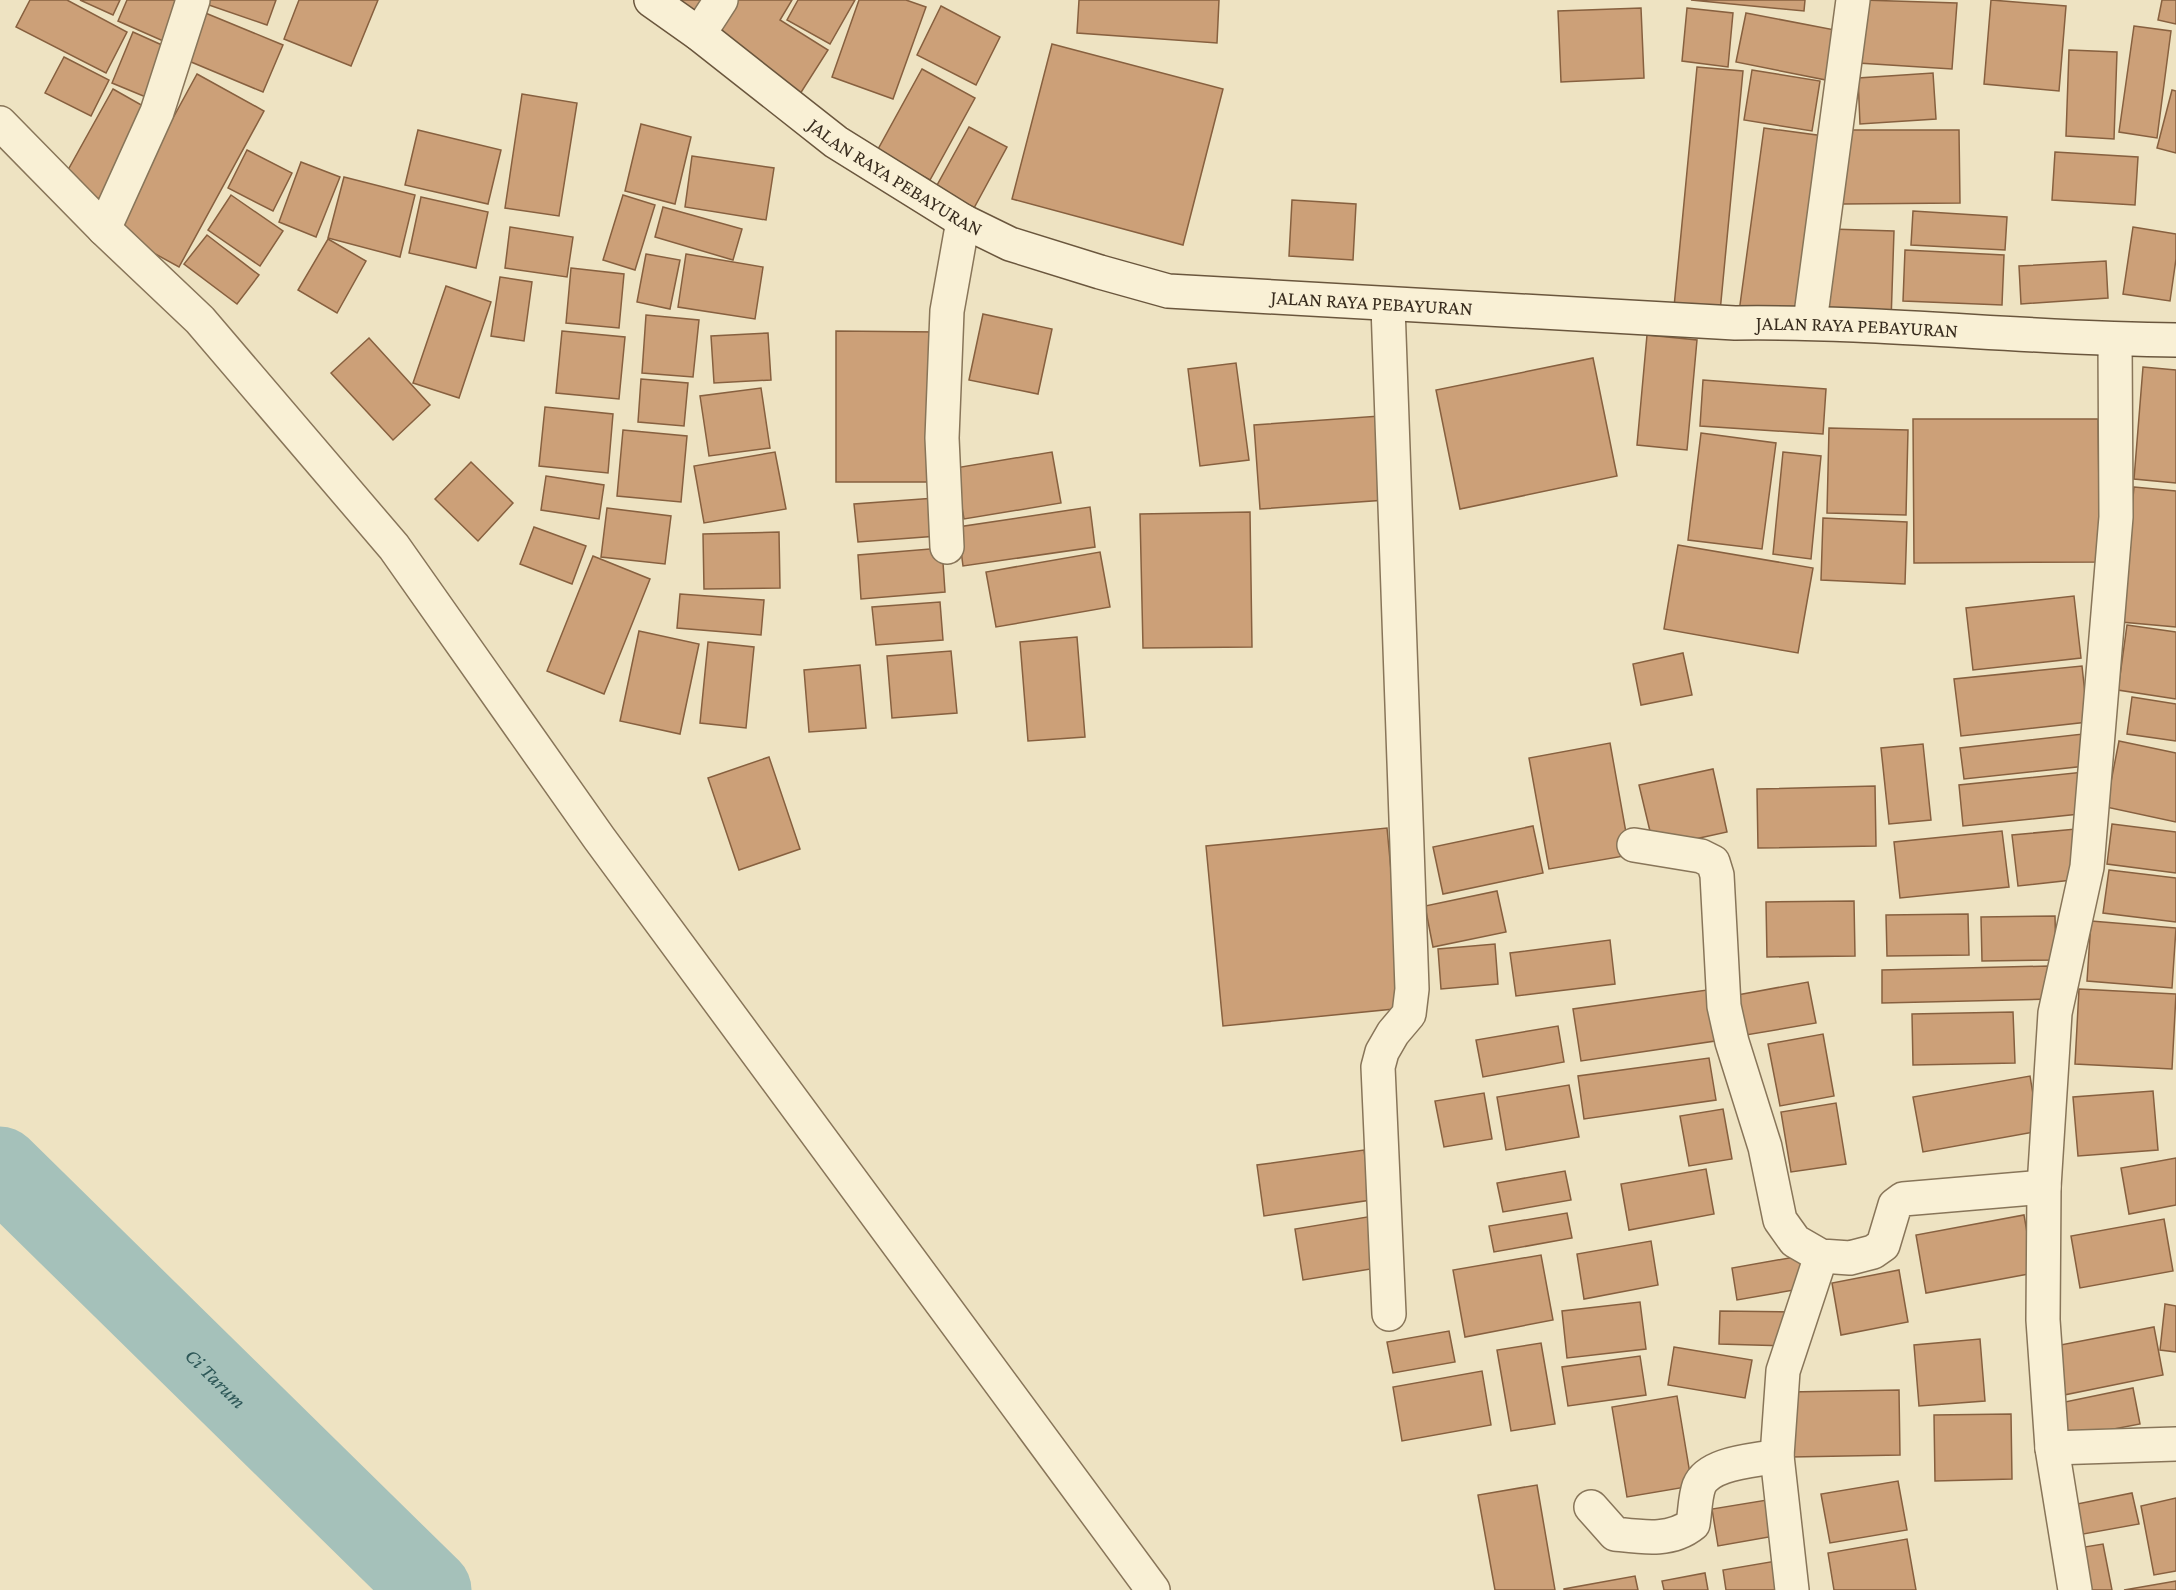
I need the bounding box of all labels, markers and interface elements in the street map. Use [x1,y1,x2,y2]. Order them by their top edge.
street label: JALAN RAYA PEBAYURAN [802,112,986,240]
street label: JALAN RAYA PEBAYURAN [1268,286,1473,319]
street label: JALAN RAYA PEBAYURAN [1754,312,1959,342]
water label: Ci Tarum [180,1343,251,1414]

